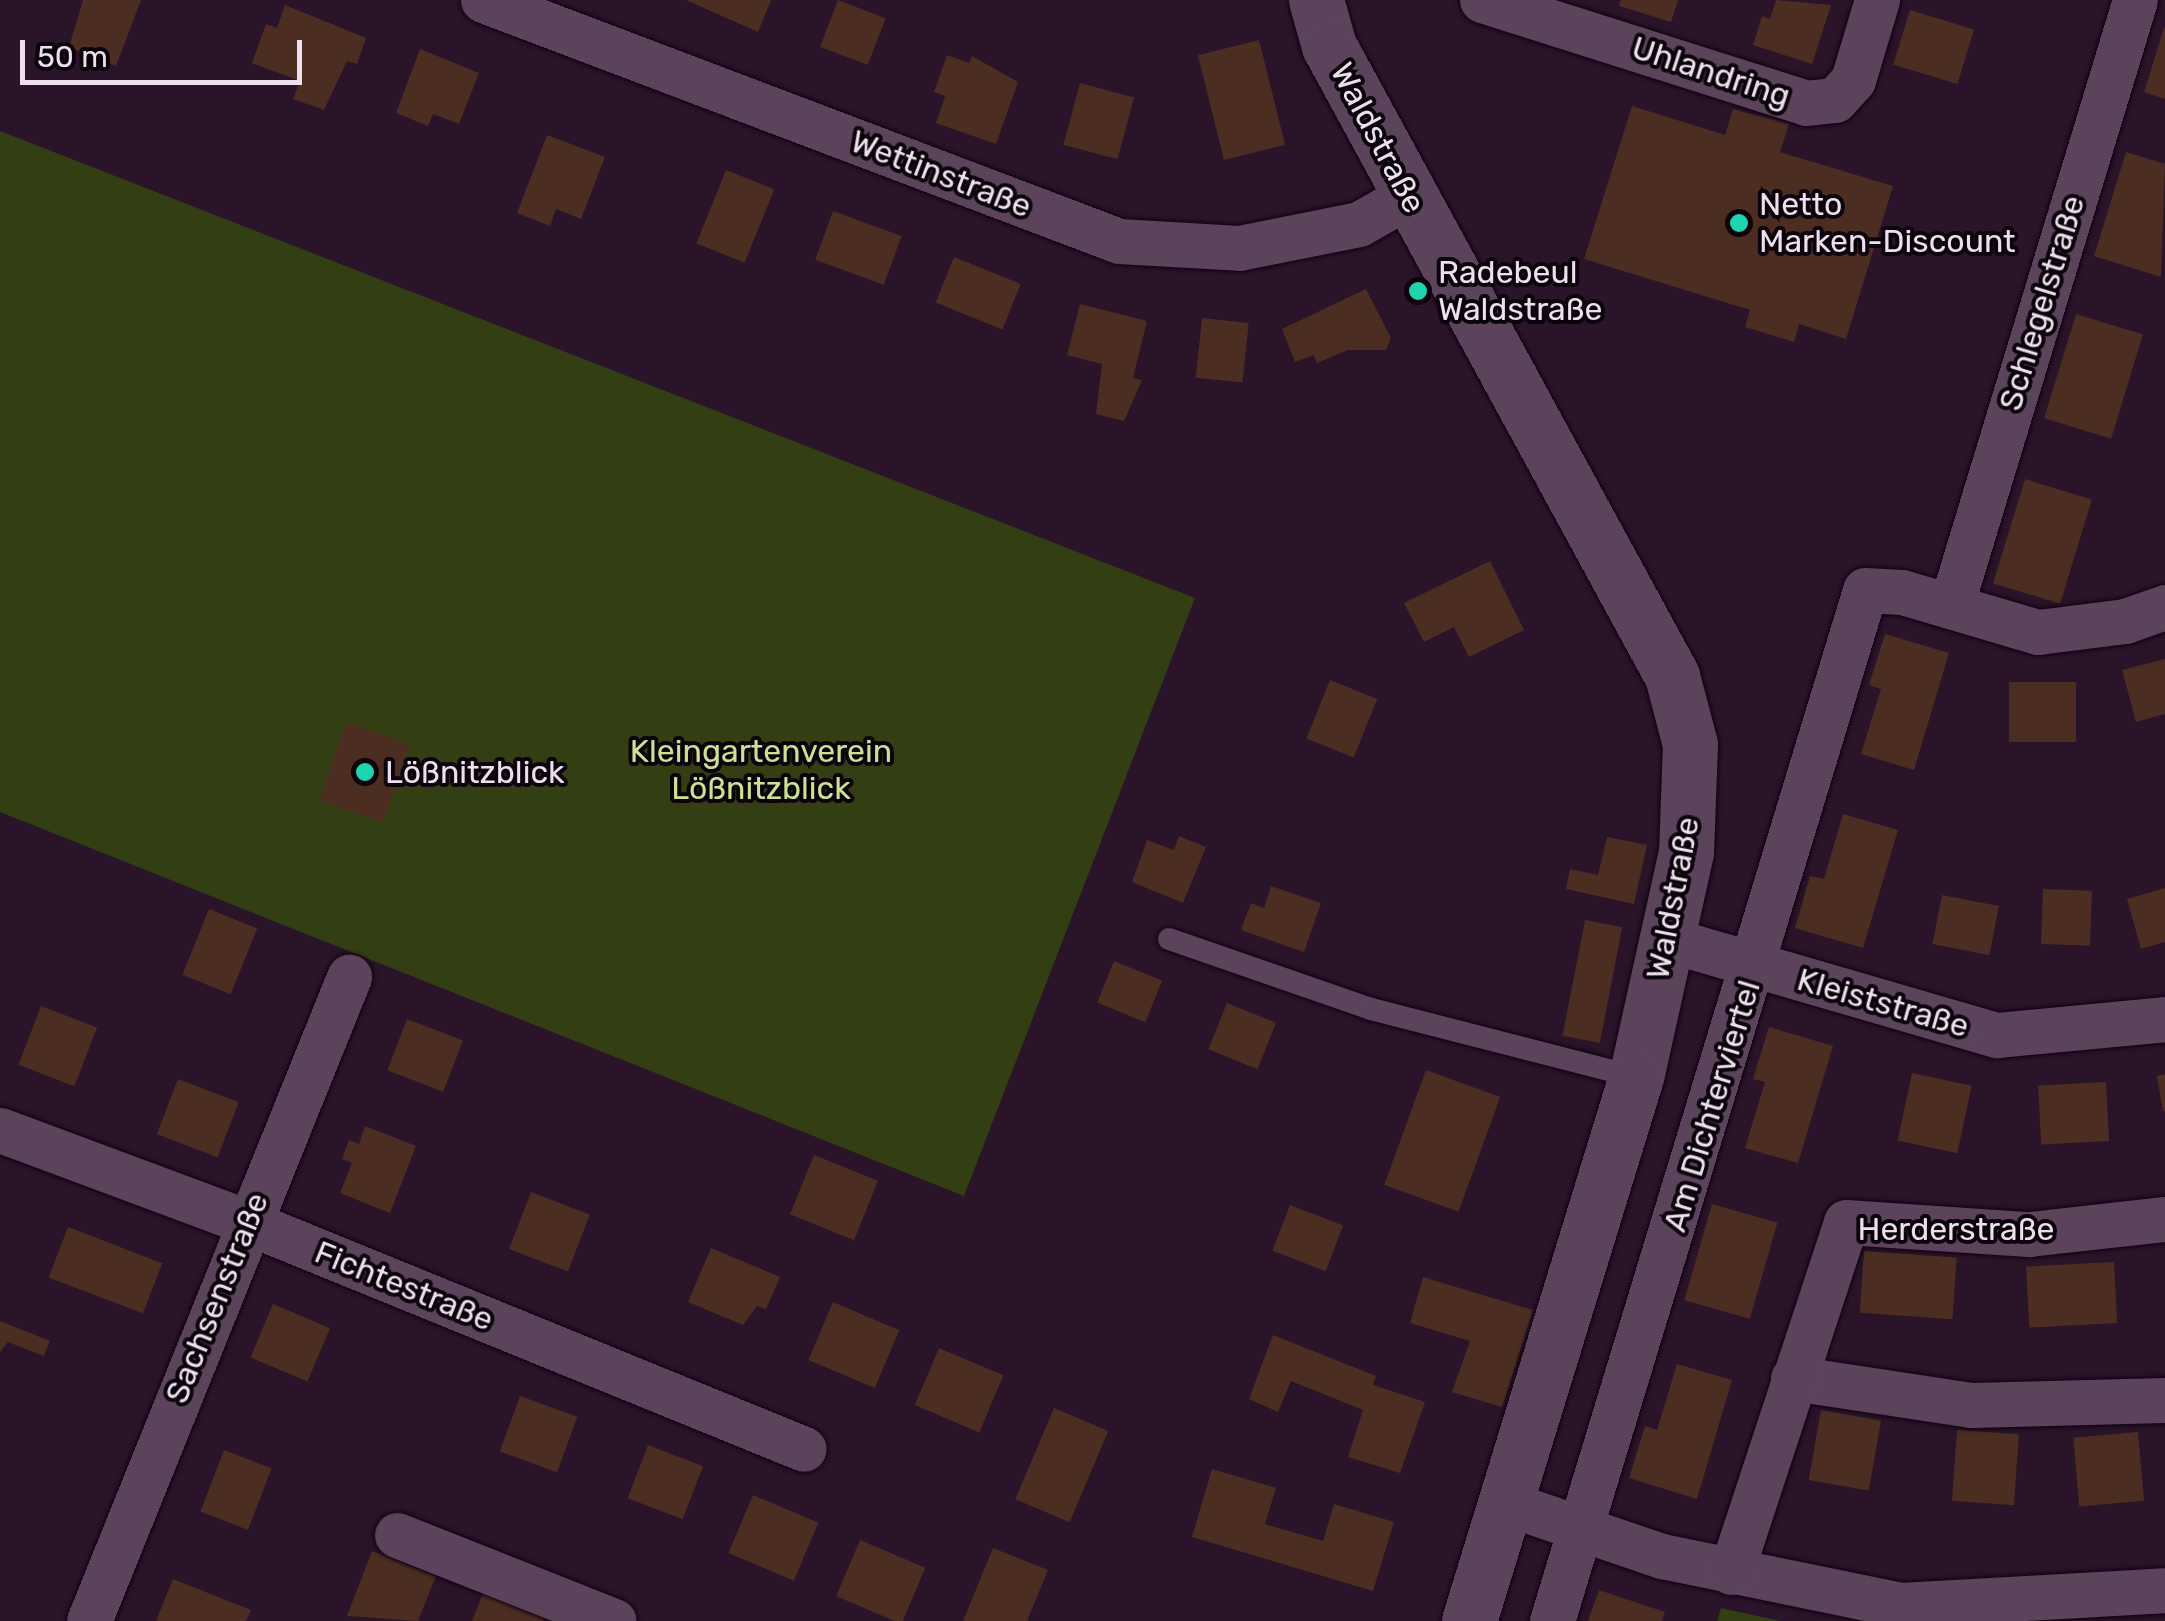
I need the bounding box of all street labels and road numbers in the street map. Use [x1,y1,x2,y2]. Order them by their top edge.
street label: Uhlandring [1627,28,1795,116]
street label: Waldstraße [1322,56,1434,220]
street label: Wettinstraße [845,122,1037,226]
street label: Schlegelstraße [1991,191,2093,415]
street label: Waldstraße [1638,814,1708,982]
street label: Kleiststraße [1793,960,1973,1046]
street label: Am Dichterviertel [1656,976,1768,1236]
street label: Sachsenstraße [157,1187,277,1409]
street label: Herderstraße [1858,1210,2054,1248]
street label: Fichtestraße [309,1233,499,1339]

